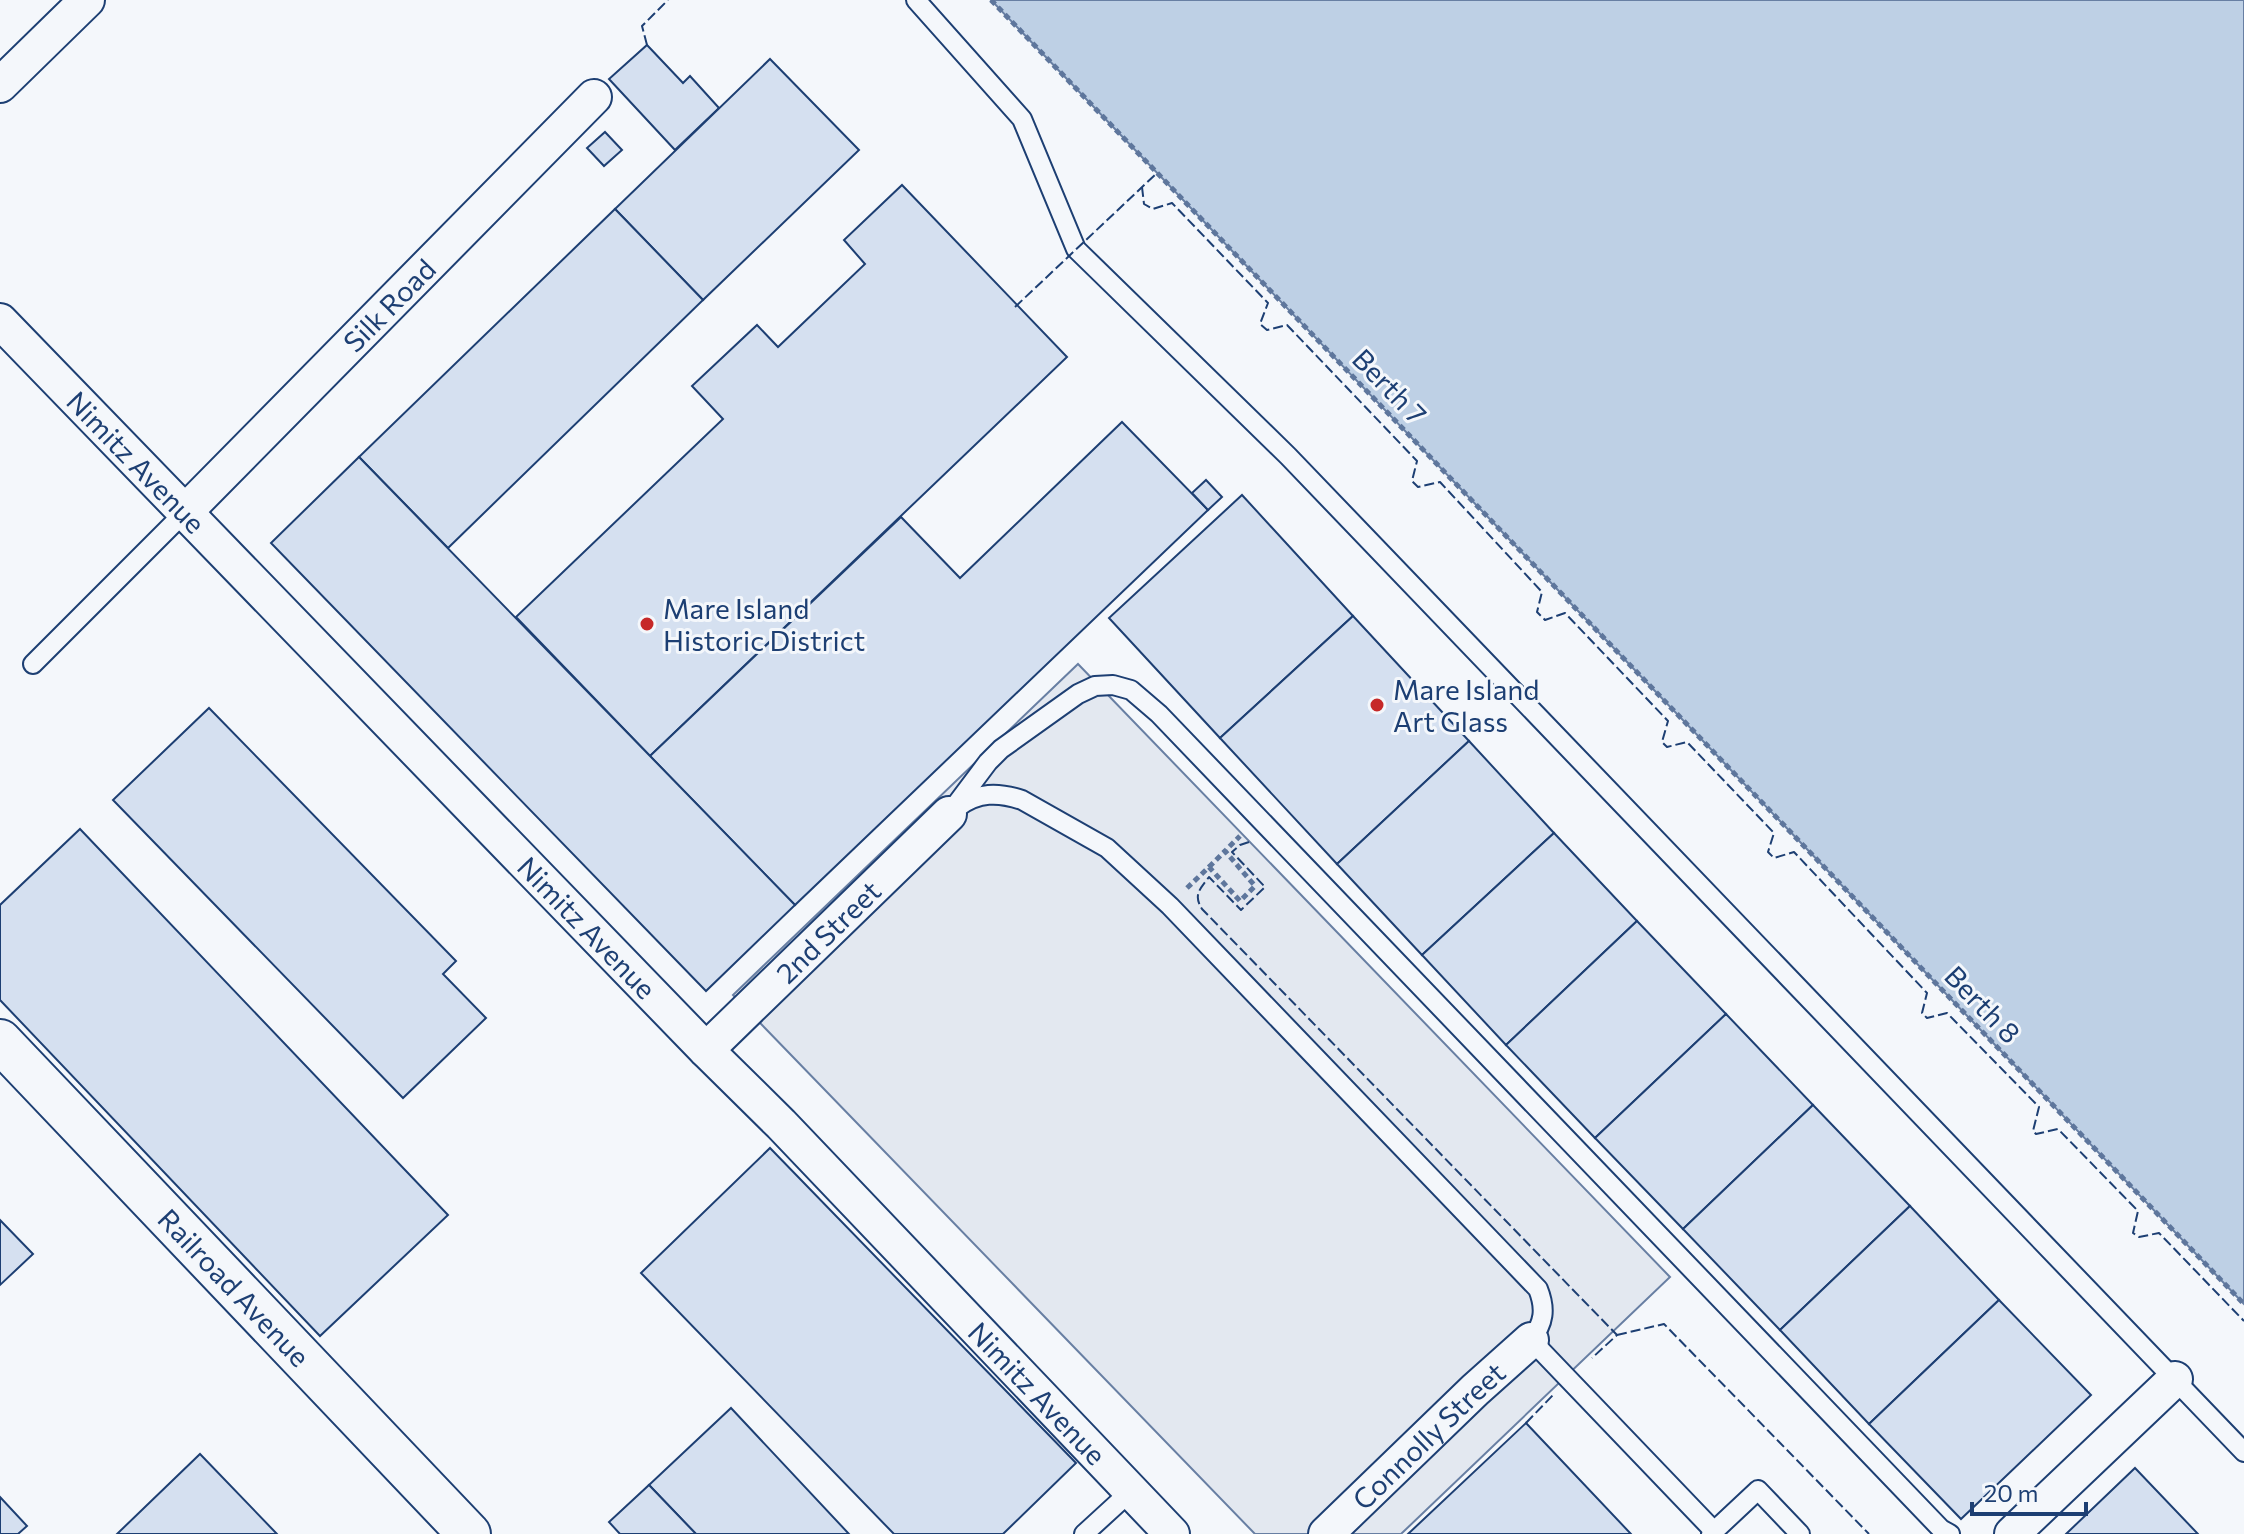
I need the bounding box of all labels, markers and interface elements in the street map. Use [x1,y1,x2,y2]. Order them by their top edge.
street label: Silk Road [336,252,442,359]
street label: Berth 7 [1346,341,1434,431]
street label: Nimitz Avenue [60,384,213,540]
place label: Mare Island Historic District [663,591,865,657]
marker: Mare Island Historic District [638,615,656,633]
place label: Mare Island Art Glass [1393,672,1540,738]
marker: Mare Island Art Glass [1368,696,1386,714]
street label: Nimitz Avenue [511,849,663,1005]
street label: 2nd Street [769,873,887,990]
street label: Berth 8 [1938,958,2028,1050]
street label: Railroad Avenue [151,1201,317,1373]
street label: Nimitz Avenue [962,1315,1113,1471]
street label: Connolly Street [1345,1355,1512,1516]
scale bar [1972,1466,2086,1516]
text: 20 m [1984,1478,2038,1507]

